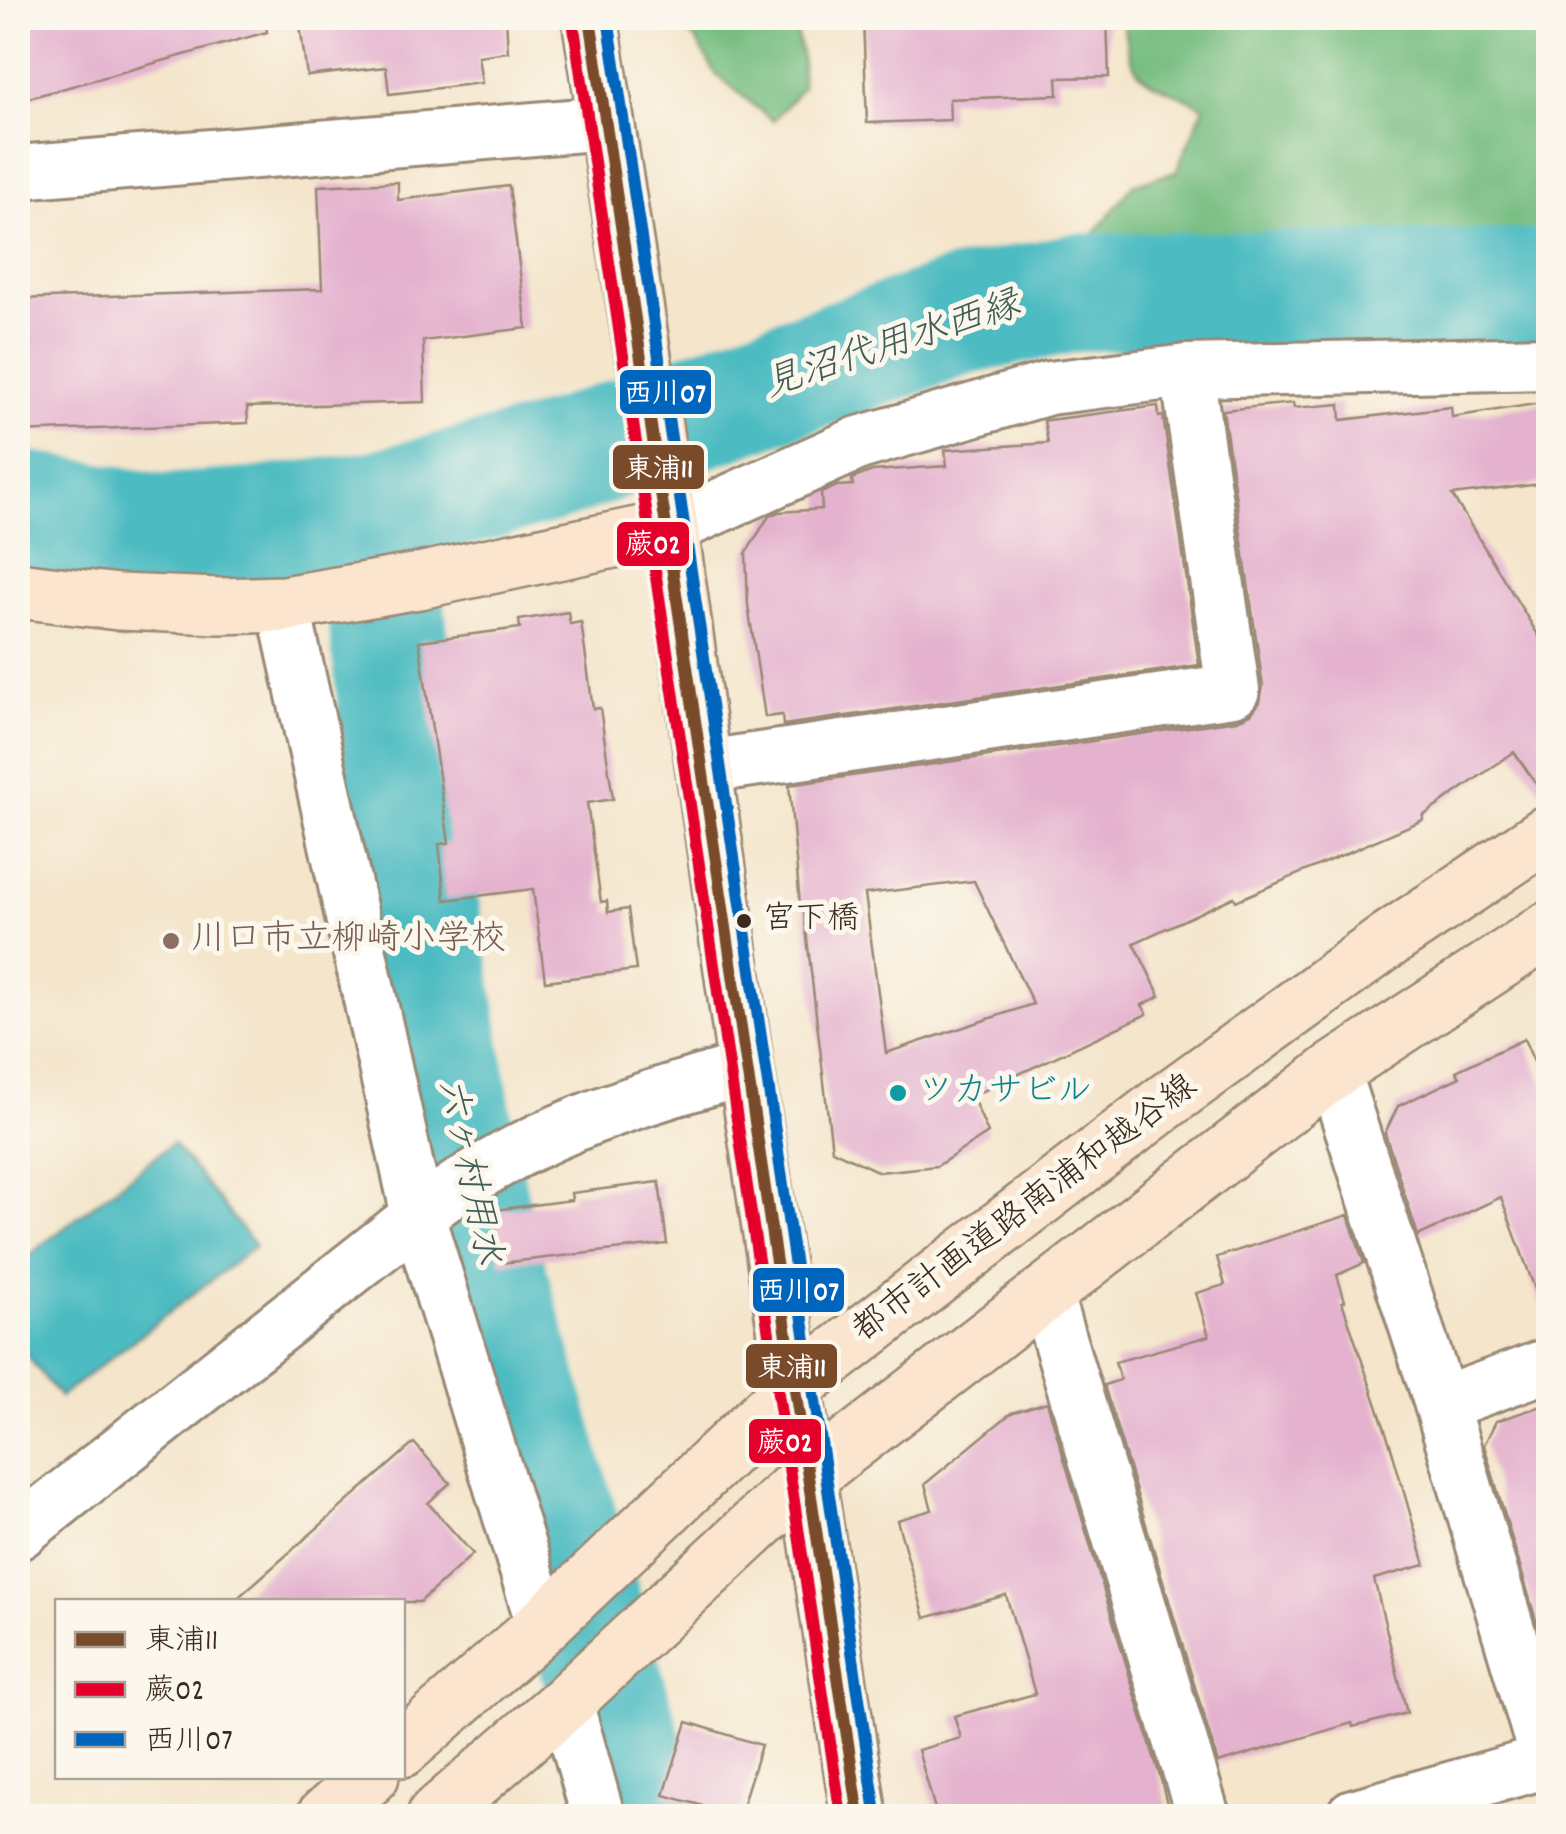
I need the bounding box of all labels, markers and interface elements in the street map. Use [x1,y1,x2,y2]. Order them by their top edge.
water label: 見沼代用水西縁 [758,279,1031,414]
line badge: 西川07 [618,368,713,416]
text: 西川07 [624,377,706,417]
line badge: 東浦11 [611,443,706,491]
text: 東浦11 [625,452,693,492]
line badge: 蕨02 [615,520,691,568]
text: 蕨02 [625,528,681,568]
place label: 宮下橋 [763,898,859,944]
marker: 宮下橋 [734,911,754,931]
place label: 川口市立柳崎小学校 [191,916,506,966]
marker: 川口市立柳崎小学校 [160,930,182,952]
street label: 都市計画道路南浦和越谷線 [843,1064,1209,1356]
place label: ツカサビル [918,1068,1092,1118]
water label: 六ヶ村用水 [420,1073,514,1271]
marker: ツカサビル [887,1082,909,1104]
line badge: 西川07 [751,1266,846,1314]
text: 西川07 [757,1275,839,1315]
line badge: 東浦11 [744,1342,839,1390]
text: 東浦11 [758,1351,826,1391]
line badge: 蕨02 [747,1417,823,1465]
text: 蕨02 [757,1426,813,1466]
legend [55,1599,405,1779]
text: 東浦11 [145,1622,218,1665]
text: 蕨02 [145,1672,204,1715]
text: 西川07 [145,1722,233,1765]

